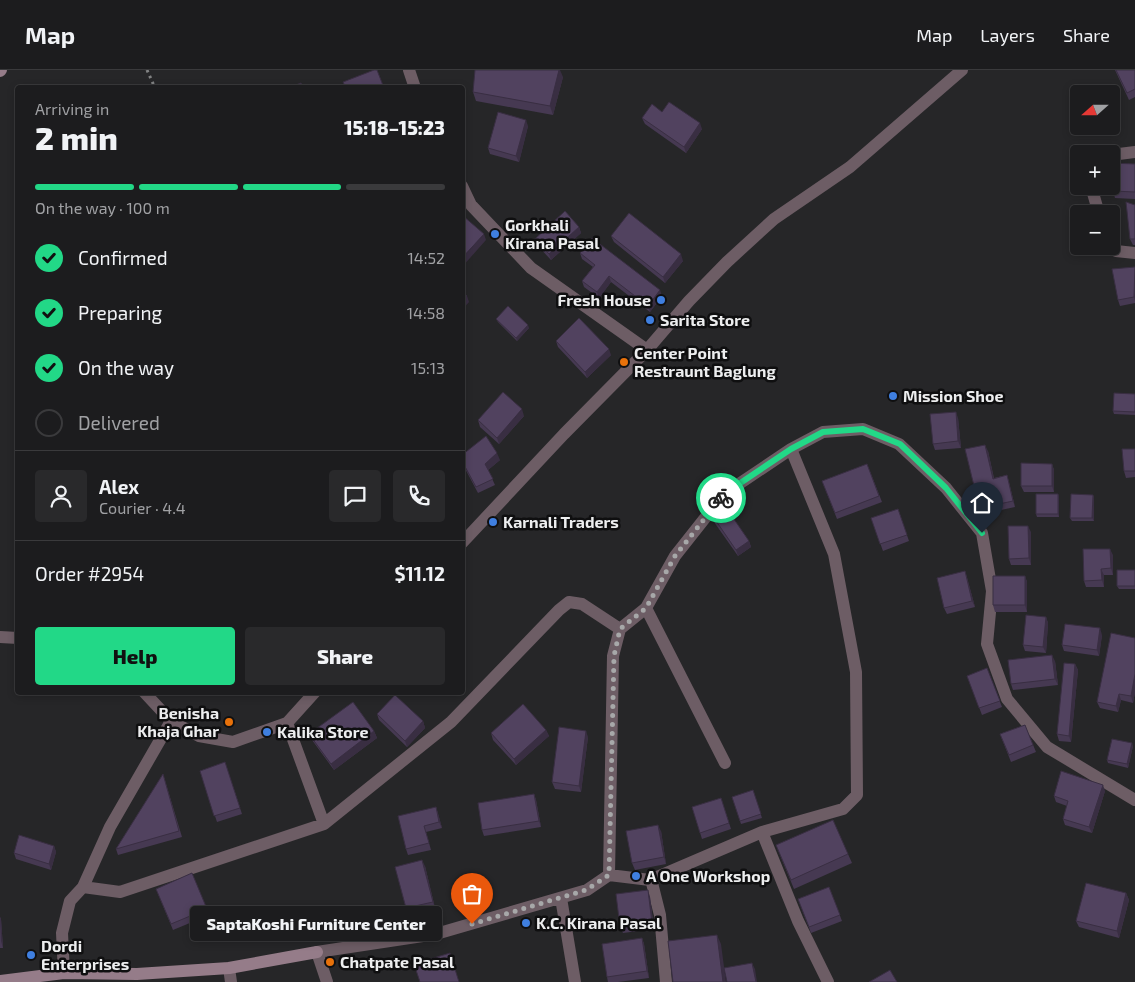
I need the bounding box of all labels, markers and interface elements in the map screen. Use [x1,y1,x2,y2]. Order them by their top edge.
text: Map [25,20,75,49]
text: Map [916,24,952,46]
text: Layers [980,24,1035,46]
text: Share [1063,24,1110,46]
north arrow [1070,85,1120,135]
map controls [1070,85,1120,255]
text: Arriving in [35,99,109,118]
text: 15:18–15:23 [344,116,445,139]
text: 2 min [35,118,118,156]
button: + [1070,145,1120,195]
text: On the way · 100 m [35,198,170,217]
button: − [1070,205,1120,255]
place label: Gorkhali Kirana Pasal [505,215,600,252]
marker: Gorkhali Kirana Pasal [489,228,501,240]
icon: check [35,244,63,272]
text: Confirmed [78,246,168,269]
text: 14:52 [407,248,445,267]
place label: Fresh House [558,290,651,309]
marker: Fresh House [655,294,667,306]
icon: check [35,299,63,327]
text: Preparing [78,301,162,324]
text: 14:58 [407,303,445,322]
place label: Sarita Store [660,310,750,329]
marker: Sarita Store [644,314,656,326]
place label: Center Point Restraunt Baglung [634,343,776,380]
icon: check [35,354,63,382]
text: On the way [78,356,174,379]
marker: Center Point Restraunt Baglung [618,356,630,368]
text: 15:13 [411,358,445,377]
place label: Mission Shoe [903,386,1003,405]
marker: Mission Shoe [887,390,899,402]
text: Delivered [78,411,160,434]
button: person [35,470,87,522]
button: chat [329,470,381,522]
button: phone [393,470,445,522]
courier [696,473,746,523]
text: Alex [99,475,139,498]
pin [961,482,1003,533]
icon: bike [707,484,735,512]
icon: home [968,489,996,517]
text: Courier · 4.4 [99,498,186,517]
place label: Karnali Traders [503,512,619,531]
marker: Karnali Traders [487,516,499,528]
text: Order #2954 [35,562,144,585]
text: $11.12 [395,562,445,585]
button: Help [35,627,235,685]
button: Share [245,627,445,685]
place label: Benisha Khaja Ghar [137,703,219,740]
marker: Benisha Khaja Ghar [223,716,235,728]
place label: Kalika Store [277,722,369,741]
marker: Kalika Store [261,726,273,738]
place label: A One Workshop [646,866,770,885]
marker: A One Workshop [630,870,642,882]
pin [451,873,493,924]
icon: bag [458,880,486,908]
callout: SaptaKoshi Furniture Center [190,906,442,942]
place label: K.C. Kirana Pasal [536,913,662,932]
text: SaptaKoshi Furniture Center [207,914,425,933]
marker: K.C. Kirana Pasal [520,917,532,929]
place label: Dordi Enterprises [41,936,129,973]
marker: Dordi Enterprises [25,949,37,961]
place label: Chatpate Pasal [340,952,455,971]
marker: Chatpate Pasal [324,956,336,968]

